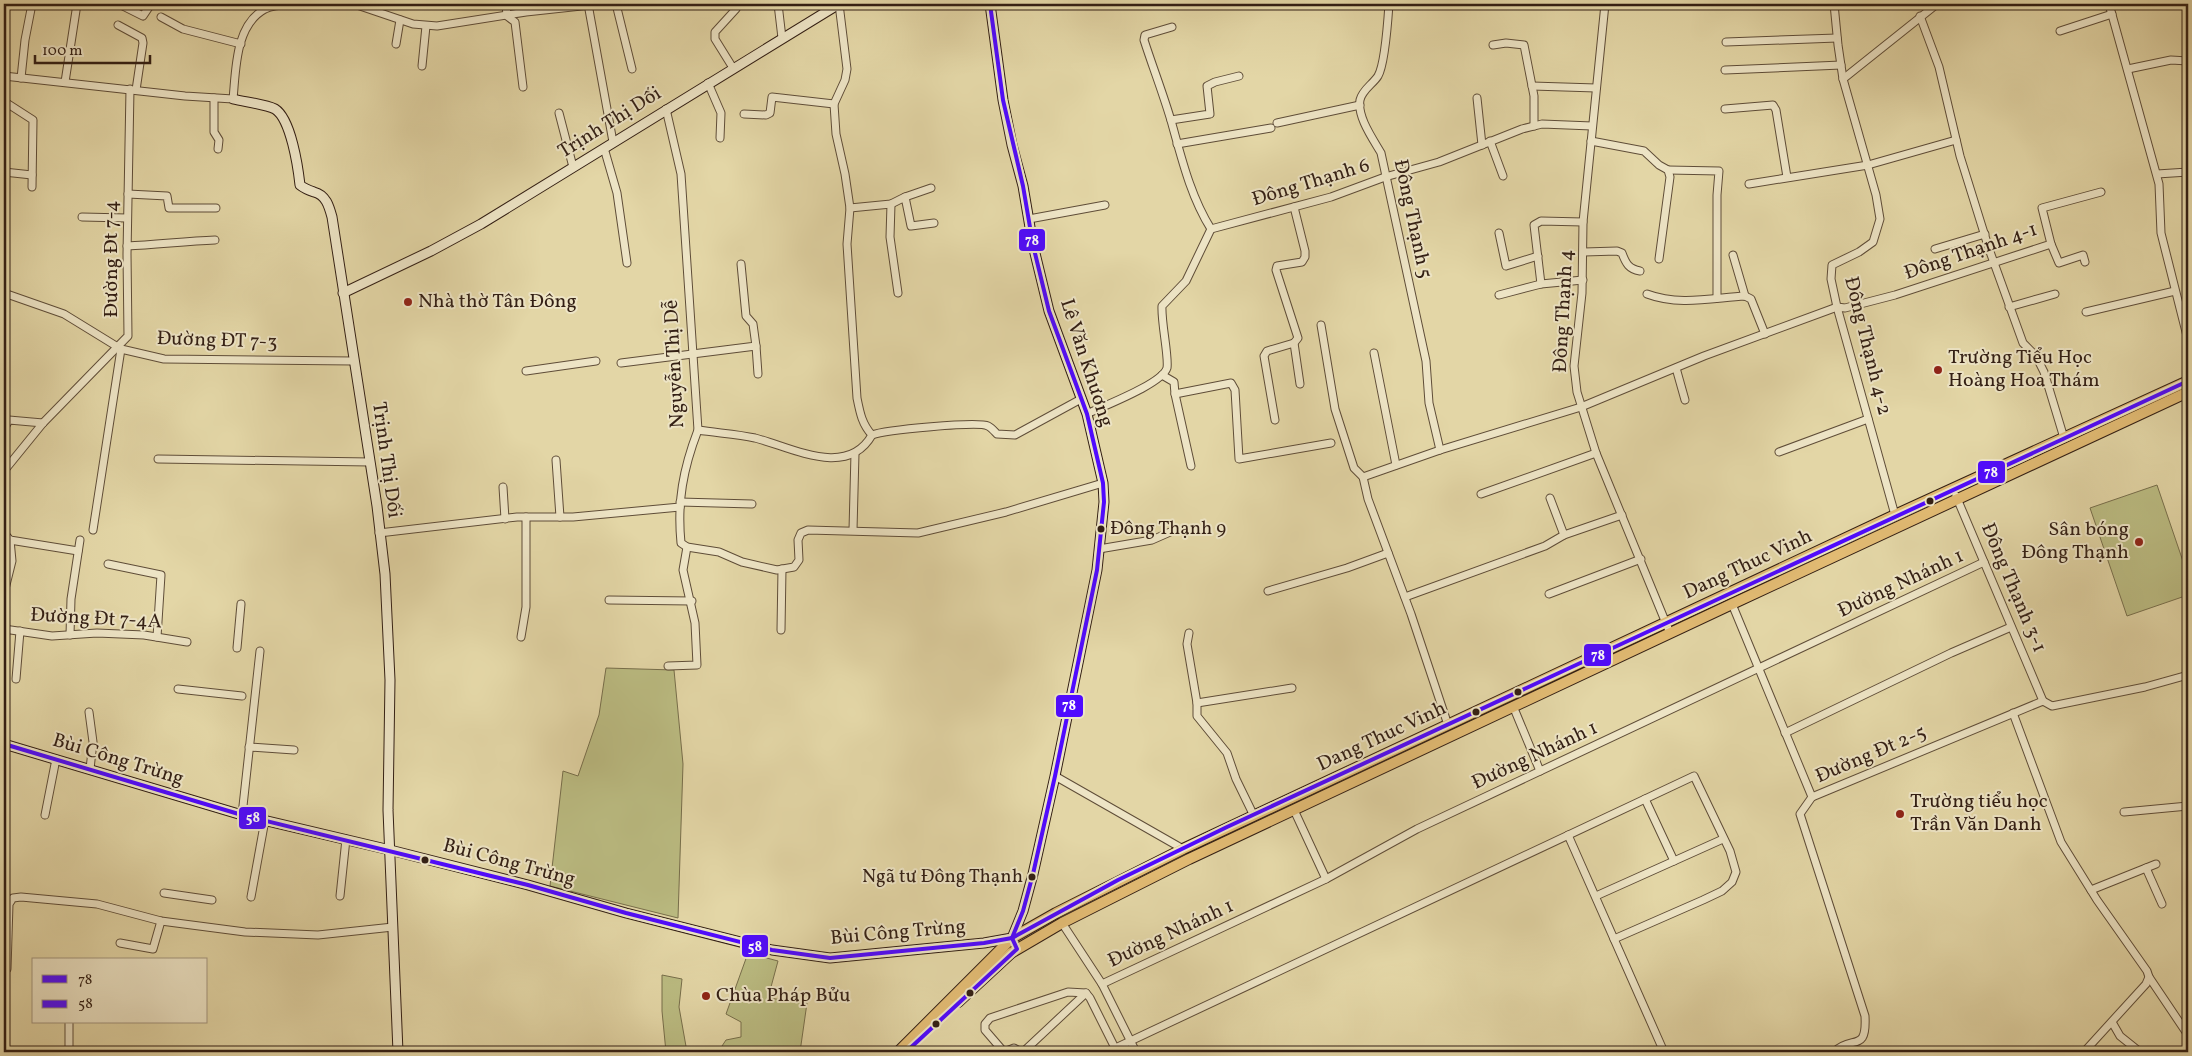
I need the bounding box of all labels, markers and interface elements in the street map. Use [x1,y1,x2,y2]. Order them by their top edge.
scale bar [35,32,150,64]
text: 100 m [42,41,82,62]
street label: Trịnh Thị Dối [553,80,667,166]
street label: Đông Thạnh 6 [1249,152,1373,214]
street label: Đông Thạnh 5 [1386,157,1438,281]
street label: Đường Đt 7-4 [98,200,126,318]
street label: Đông Thạnh 4-1 [1901,216,2041,288]
line badge: 78 [1018,228,1046,252]
text: 78 [1025,232,1039,251]
street label: Đông Thạnh 4 [1547,248,1581,374]
street label: Đông Thạnh 4-2 [1836,274,1898,418]
place label: Nhà thờ Tân Đông [418,288,577,316]
street label: Lê Văn Khương [1052,295,1120,431]
marker: Nhà thờ Tân Đông [402,296,414,308]
street label: Nguyễn Thị Dễ [658,299,692,429]
street label: Đường ĐT 7-3 [156,325,278,357]
place label: Trường Tiểu Học Hoàng Hoa Thám [1948,344,2100,395]
marker: Trường Tiểu Học Hoàng Hoa Thám [1932,364,1944,376]
street label: Trịnh Thị Dối [364,400,408,520]
line badge: 78 [1977,460,2006,484]
text: 78 [1984,464,1998,483]
unlabelled marker [1925,496,1935,506]
place label: Đông Thạnh 9 [1110,516,1226,542]
place label: Sân bóng Đông Thạnh [2021,516,2129,567]
street label: Đông Thạnh 3-1 [1973,519,2053,657]
street label: Dang Thuc Vinh [1679,523,1817,607]
marker: Đông Thạnh 9 [1096,524,1106,534]
marker: Sân bóng Đông Thạnh [2133,536,2145,548]
street label: Đường Nhánh 1 [1833,543,1969,625]
street label: Đường Đt 7-4A [30,602,162,636]
line badge: 78 [1583,643,1612,667]
text: 78 [1591,647,1605,666]
unlabelled marker [1513,687,1523,697]
line badge: 78 [1055,694,1084,718]
street label: Dang Thuc Vinh [1313,695,1451,779]
text: 78 [1062,697,1076,716]
unlabelled marker [1471,707,1481,717]
street label: Đường Nhánh 1 [1467,715,1603,797]
street label: Đường Đt 2-5 [1811,719,1931,791]
street label: Bùi Công Trừng [49,727,187,793]
place label: Trường tiểu học Trần Văn Danh [1910,788,2048,839]
line badge: 58 [238,806,267,830]
marker: Trường tiểu học Trần Văn Danh [1894,808,1906,820]
text: 58 [246,809,260,828]
street label: Bùi Công Trừng [440,832,578,894]
unlabelled marker [420,855,430,865]
place label: Ngã tư Đông Thạnh [862,864,1023,890]
marker: Ngã tư Đông Thạnh [1027,872,1037,882]
street label: Đường Nhánh 1 [1103,893,1239,975]
street label: Bùi Công Trừng [829,913,967,953]
line badge: 58 [741,934,769,958]
text: 58 [748,938,762,957]
legend [32,958,208,1024]
text: 78 [78,970,92,991]
place label: Chùa Pháp Bửu [716,982,851,1010]
unlabelled marker [965,988,975,998]
marker: Chùa Pháp Bửu [700,990,712,1002]
text: 58 [78,994,93,1015]
unlabelled marker [931,1019,941,1029]

